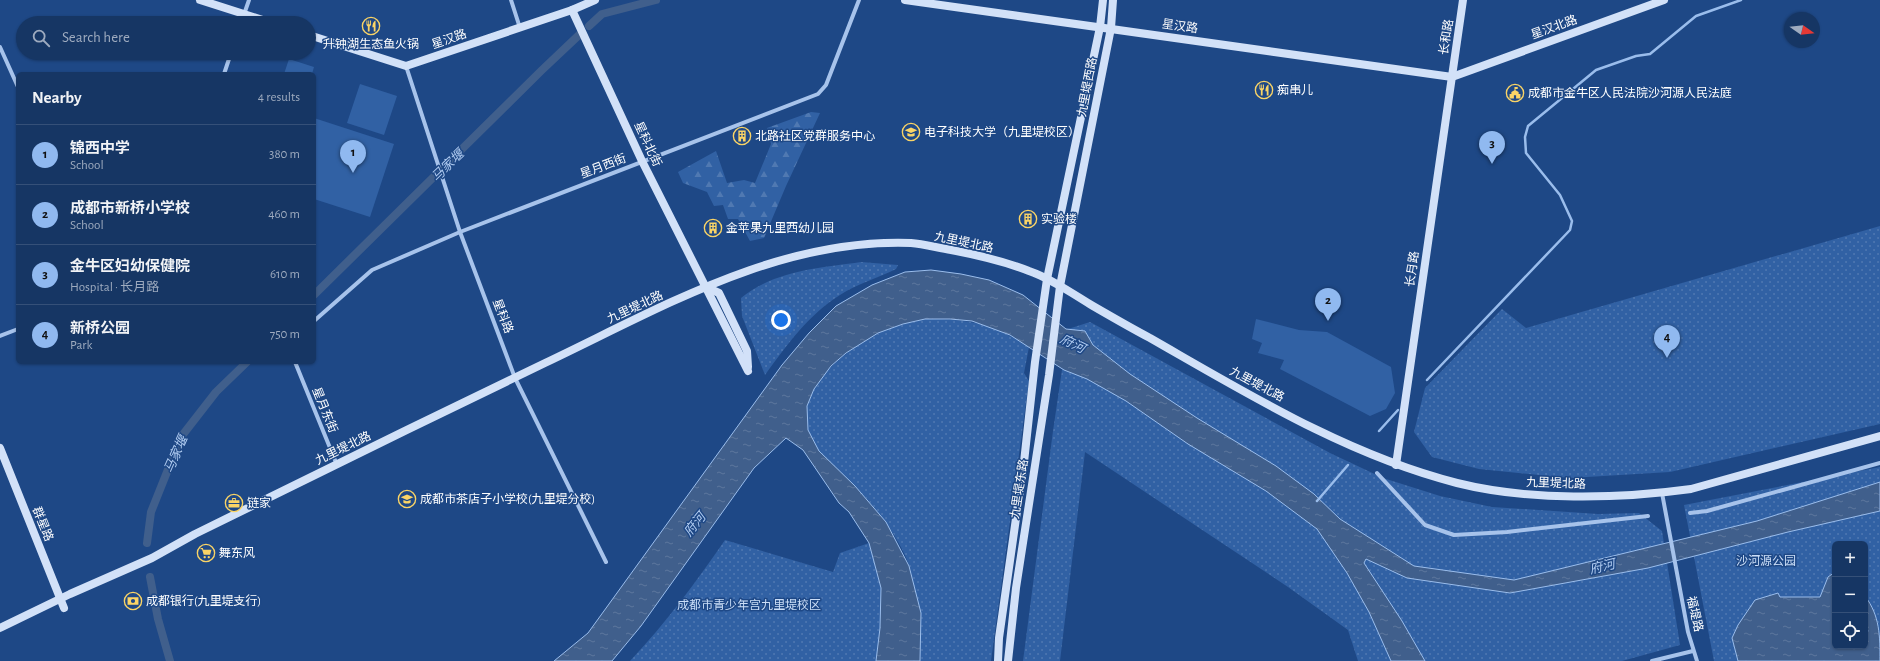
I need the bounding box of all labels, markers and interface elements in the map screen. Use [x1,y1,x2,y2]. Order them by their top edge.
street label: 星汉北路 [1529,12,1579,41]
north arrow [1784,12,1820,48]
search box [16,16,316,60]
restaurant icon: 升钟湖生态鱼火锅 [361,16,381,36]
street label: 星汉路 [1161,17,1199,34]
street label: 长和路 [1436,18,1455,56]
icon: search [30,27,52,49]
street label: 星汉路 [430,27,468,51]
text: Search here [62,30,130,45]
place label: 升钟湖生态鱼火锅 [323,37,419,50]
street label: 九里堤西路 [1074,56,1099,118]
restaurant icon: 痴串儿 [1254,80,1274,100]
place label: 痴串儿 [1277,83,1313,96]
public building icon: 成都市金牛区人民法院沙河源人民法庭 [1505,83,1525,103]
place label: 成都市金牛区人民法院沙河源人民法庭 [1528,86,1732,99]
text: Nearby [32,89,82,106]
text: 4 results [258,91,300,104]
street label: 星科北街 [632,119,664,168]
school or university icon: 电子科技大学（九里堤校区） [901,122,921,142]
place label: 电子科技大学（九里堤校区） [924,125,1080,138]
building icon: 北路社区党群服务中心 [732,126,752,146]
place label: 北路社区党群服务中心 [755,129,875,142]
pin: 3 [1479,131,1505,164]
pin: 1 [340,140,366,173]
text: 锦西中学 [70,141,130,156]
water label: 马家堰 [429,146,468,184]
text: 1 [43,148,47,161]
text: 380 m [269,148,300,161]
street label: 星月西街 [578,151,628,180]
text: School [70,159,104,172]
text: 成都市新桥小学校 [70,201,190,216]
text: 2 [42,208,48,221]
text: 460 m [268,208,300,221]
building icon: 实验楼 [1018,209,1038,229]
place label: 实验楼 [1041,212,1077,225]
building icon: 金苹果九里西幼儿园 [703,218,723,238]
text: School [70,219,104,232]
place label: 金苹果九里西幼儿园 [726,221,834,234]
street label: 九里堤北路 [933,229,995,254]
street label: 长月路 [1403,250,1420,288]
text: 金牛区妇幼保健院 [70,259,190,274]
text: 3 [42,268,48,281]
text: 610 m [270,268,300,281]
text: Hospital · 长月路 [70,281,159,294]
street label: 九里堤北路 [605,288,665,325]
pin: 2 [1315,288,1341,321]
street label: 星科路 [491,297,516,335]
your location [771,310,791,330]
text: 新桥公园 [70,321,130,336]
pin: 4 [1654,325,1680,358]
text: 4 [42,328,48,341]
text: 750 m [270,328,300,341]
water label: 府河 [1058,331,1090,357]
text: Park [70,339,92,352]
street label: 九里堤北路 [1228,364,1287,403]
street label: 星月东街 [310,385,340,435]
street label: 九里堤北路 [313,429,373,467]
water label: 马家堰 [162,432,191,475]
street label: 九里堤东路 [1007,458,1030,520]
street label: 九里堤北路 [1526,475,1586,490]
school or university icon: 成都市茶店子小学校(九里堤分校) [397,489,417,509]
place label: 成都市茶店子小学校(九里堤分校) [420,492,595,505]
office icon: 链家 [224,493,244,513]
place label: 链家 [247,496,271,509]
street label: 群星路 [31,505,56,543]
water label: 府河 [680,507,710,539]
map controls [1832,541,1868,649]
button: + [1832,541,1868,577]
supermarket icon: 舞东风 [196,543,216,563]
place label: 舞东风 [219,546,255,559]
park label: 沙河源公园 [1736,554,1796,567]
water label: 府河 [1588,556,1619,577]
button: − [1832,577,1868,613]
bank icon: 成都银行(九里堤支行) [123,591,143,611]
place label: 成都银行(九里堤支行) [146,594,261,607]
street label: 福堤路 [1685,595,1706,633]
park label: 成都市青少年宫九里堤校区 [677,598,821,611]
button: locate [1832,613,1868,649]

